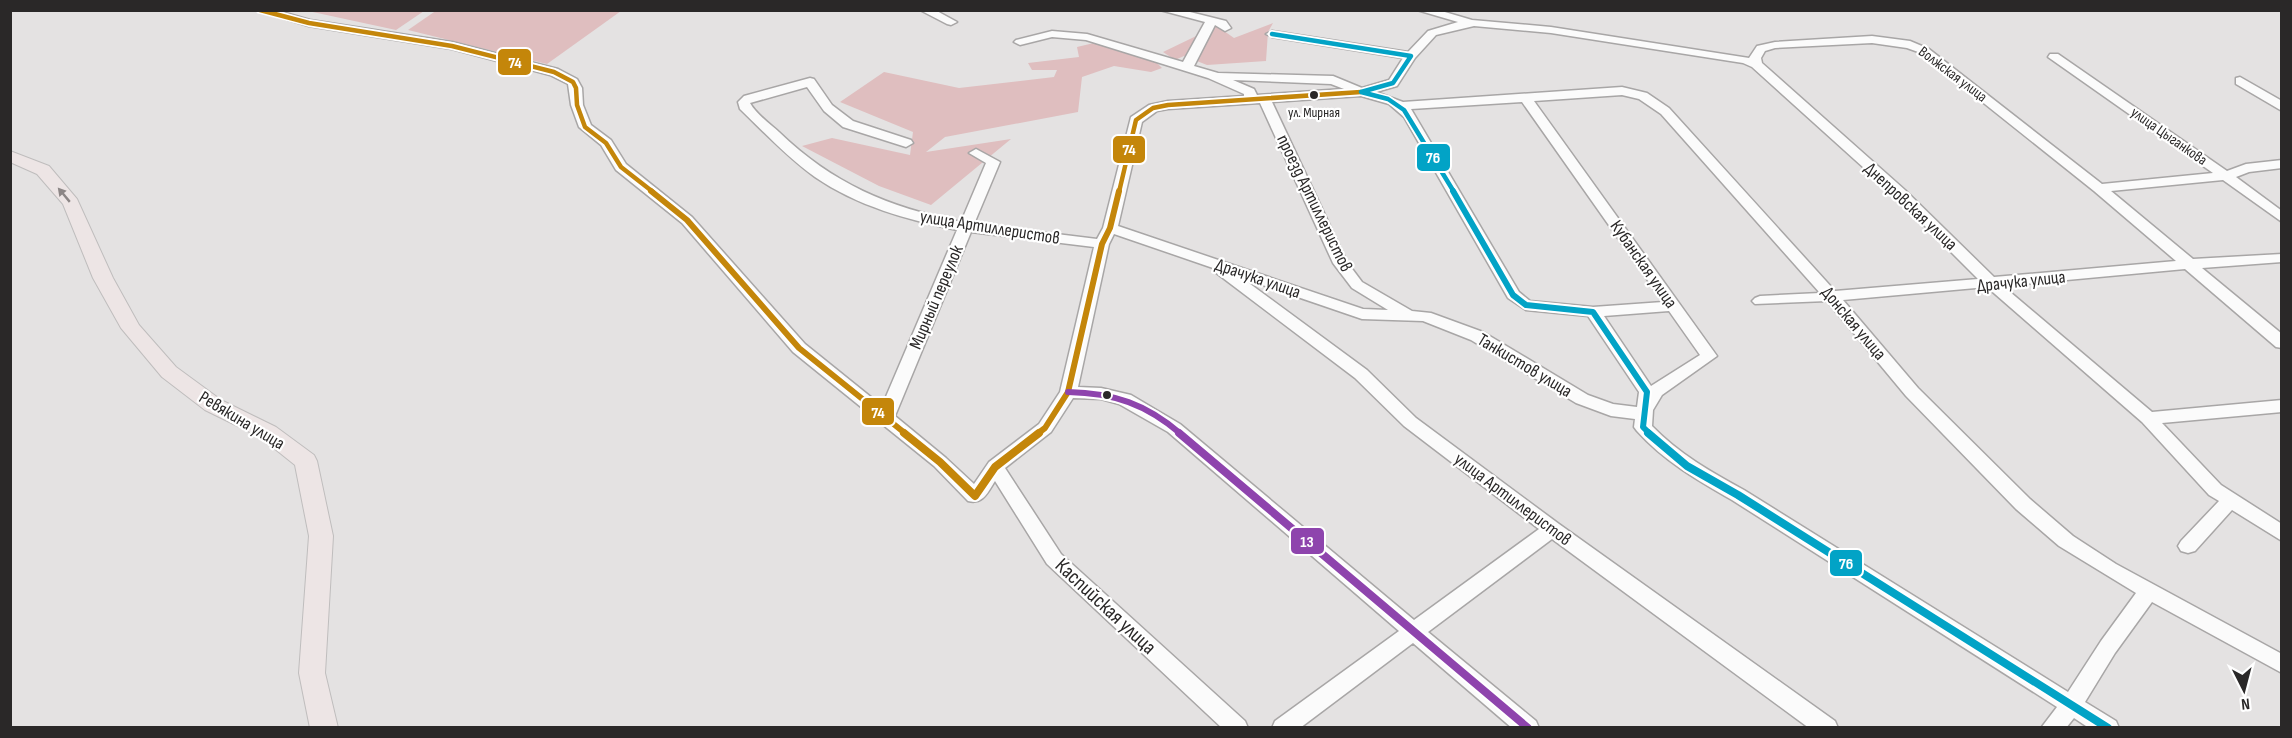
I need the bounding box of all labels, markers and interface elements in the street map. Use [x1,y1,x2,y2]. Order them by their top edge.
street label: Волжская улица [1915,42,1991,107]
line badge: 74 [497,48,532,76]
text: 74 [508,54,522,73]
marker: ул. Мирная [1308,89,1320,101]
street label: улица Цыганкова [2127,103,2211,170]
place label: ул. Мирная [1288,104,1340,121]
street label: проезд Артиллеристов [1272,131,1357,275]
line badge: 74 [1112,135,1146,164]
text: 74 [1122,141,1136,160]
line badge: 76 [1416,143,1451,172]
text: 76 [1426,149,1440,168]
street label: Днепровская улица [1860,158,1962,255]
one-way arrow [58,188,71,203]
street label: улица Артиллеристов [918,206,1061,249]
street label: Кубанская улица [1606,216,1682,312]
street label: Мирный переулок [905,242,968,352]
street label: Драчука улица [1212,254,1303,303]
street label: Драчука улица [1976,266,2066,297]
street label: Донская улица [1817,282,1890,364]
street label: Танкистов улица [1474,329,1576,402]
street label: Ревякина улица [195,387,288,454]
unlabelled marker [1101,389,1113,401]
line badge: 74 [861,397,895,426]
text: 74 [871,404,885,423]
street label: улица Артиллеристов [1450,448,1575,550]
line badge: 13 [1290,527,1325,555]
text: 13 [1300,533,1314,552]
line badge: 76 [1829,549,1863,577]
street label: Каспийская улица [1050,553,1161,660]
text: 76 [1839,555,1853,574]
north arrow [2214,660,2274,720]
text: N [2240,694,2251,713]

